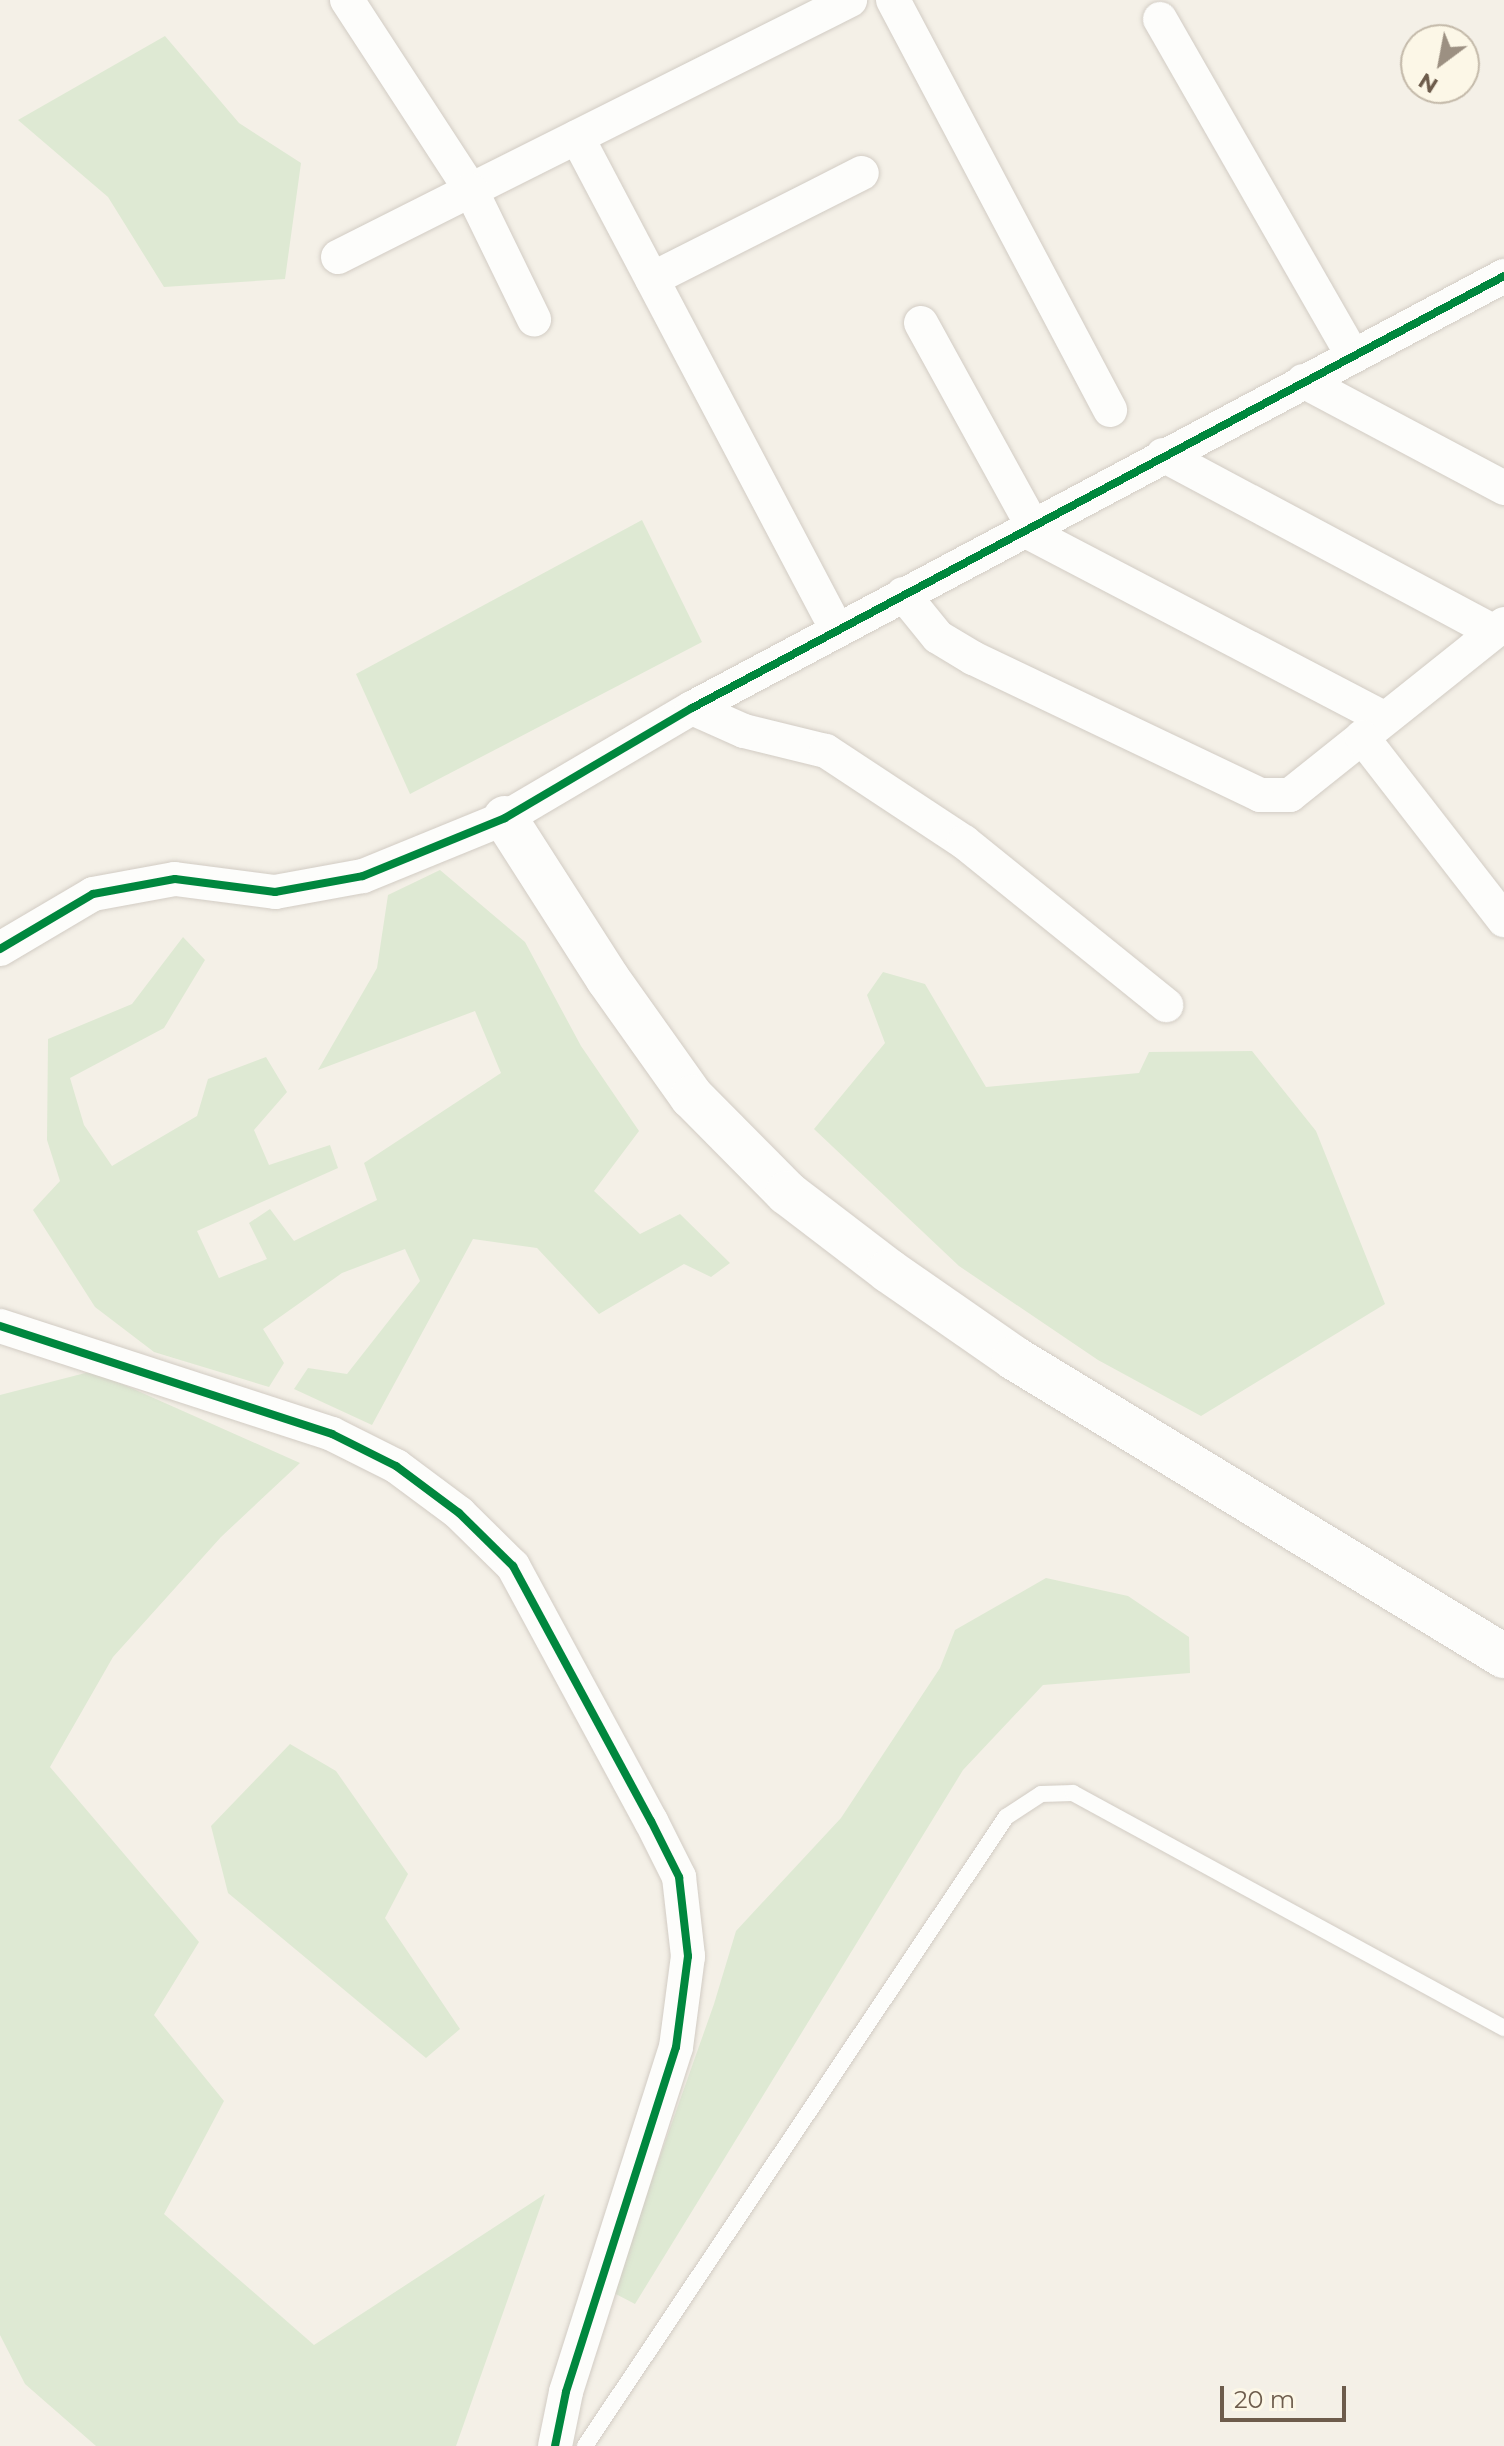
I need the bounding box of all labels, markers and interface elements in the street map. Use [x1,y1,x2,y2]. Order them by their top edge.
north arrow [1400,24,1480,104]
text: N [1413,67,1443,99]
scale bar [1224,2370,1350,2420]
text: 20 m [1234,2385,1295,2414]

